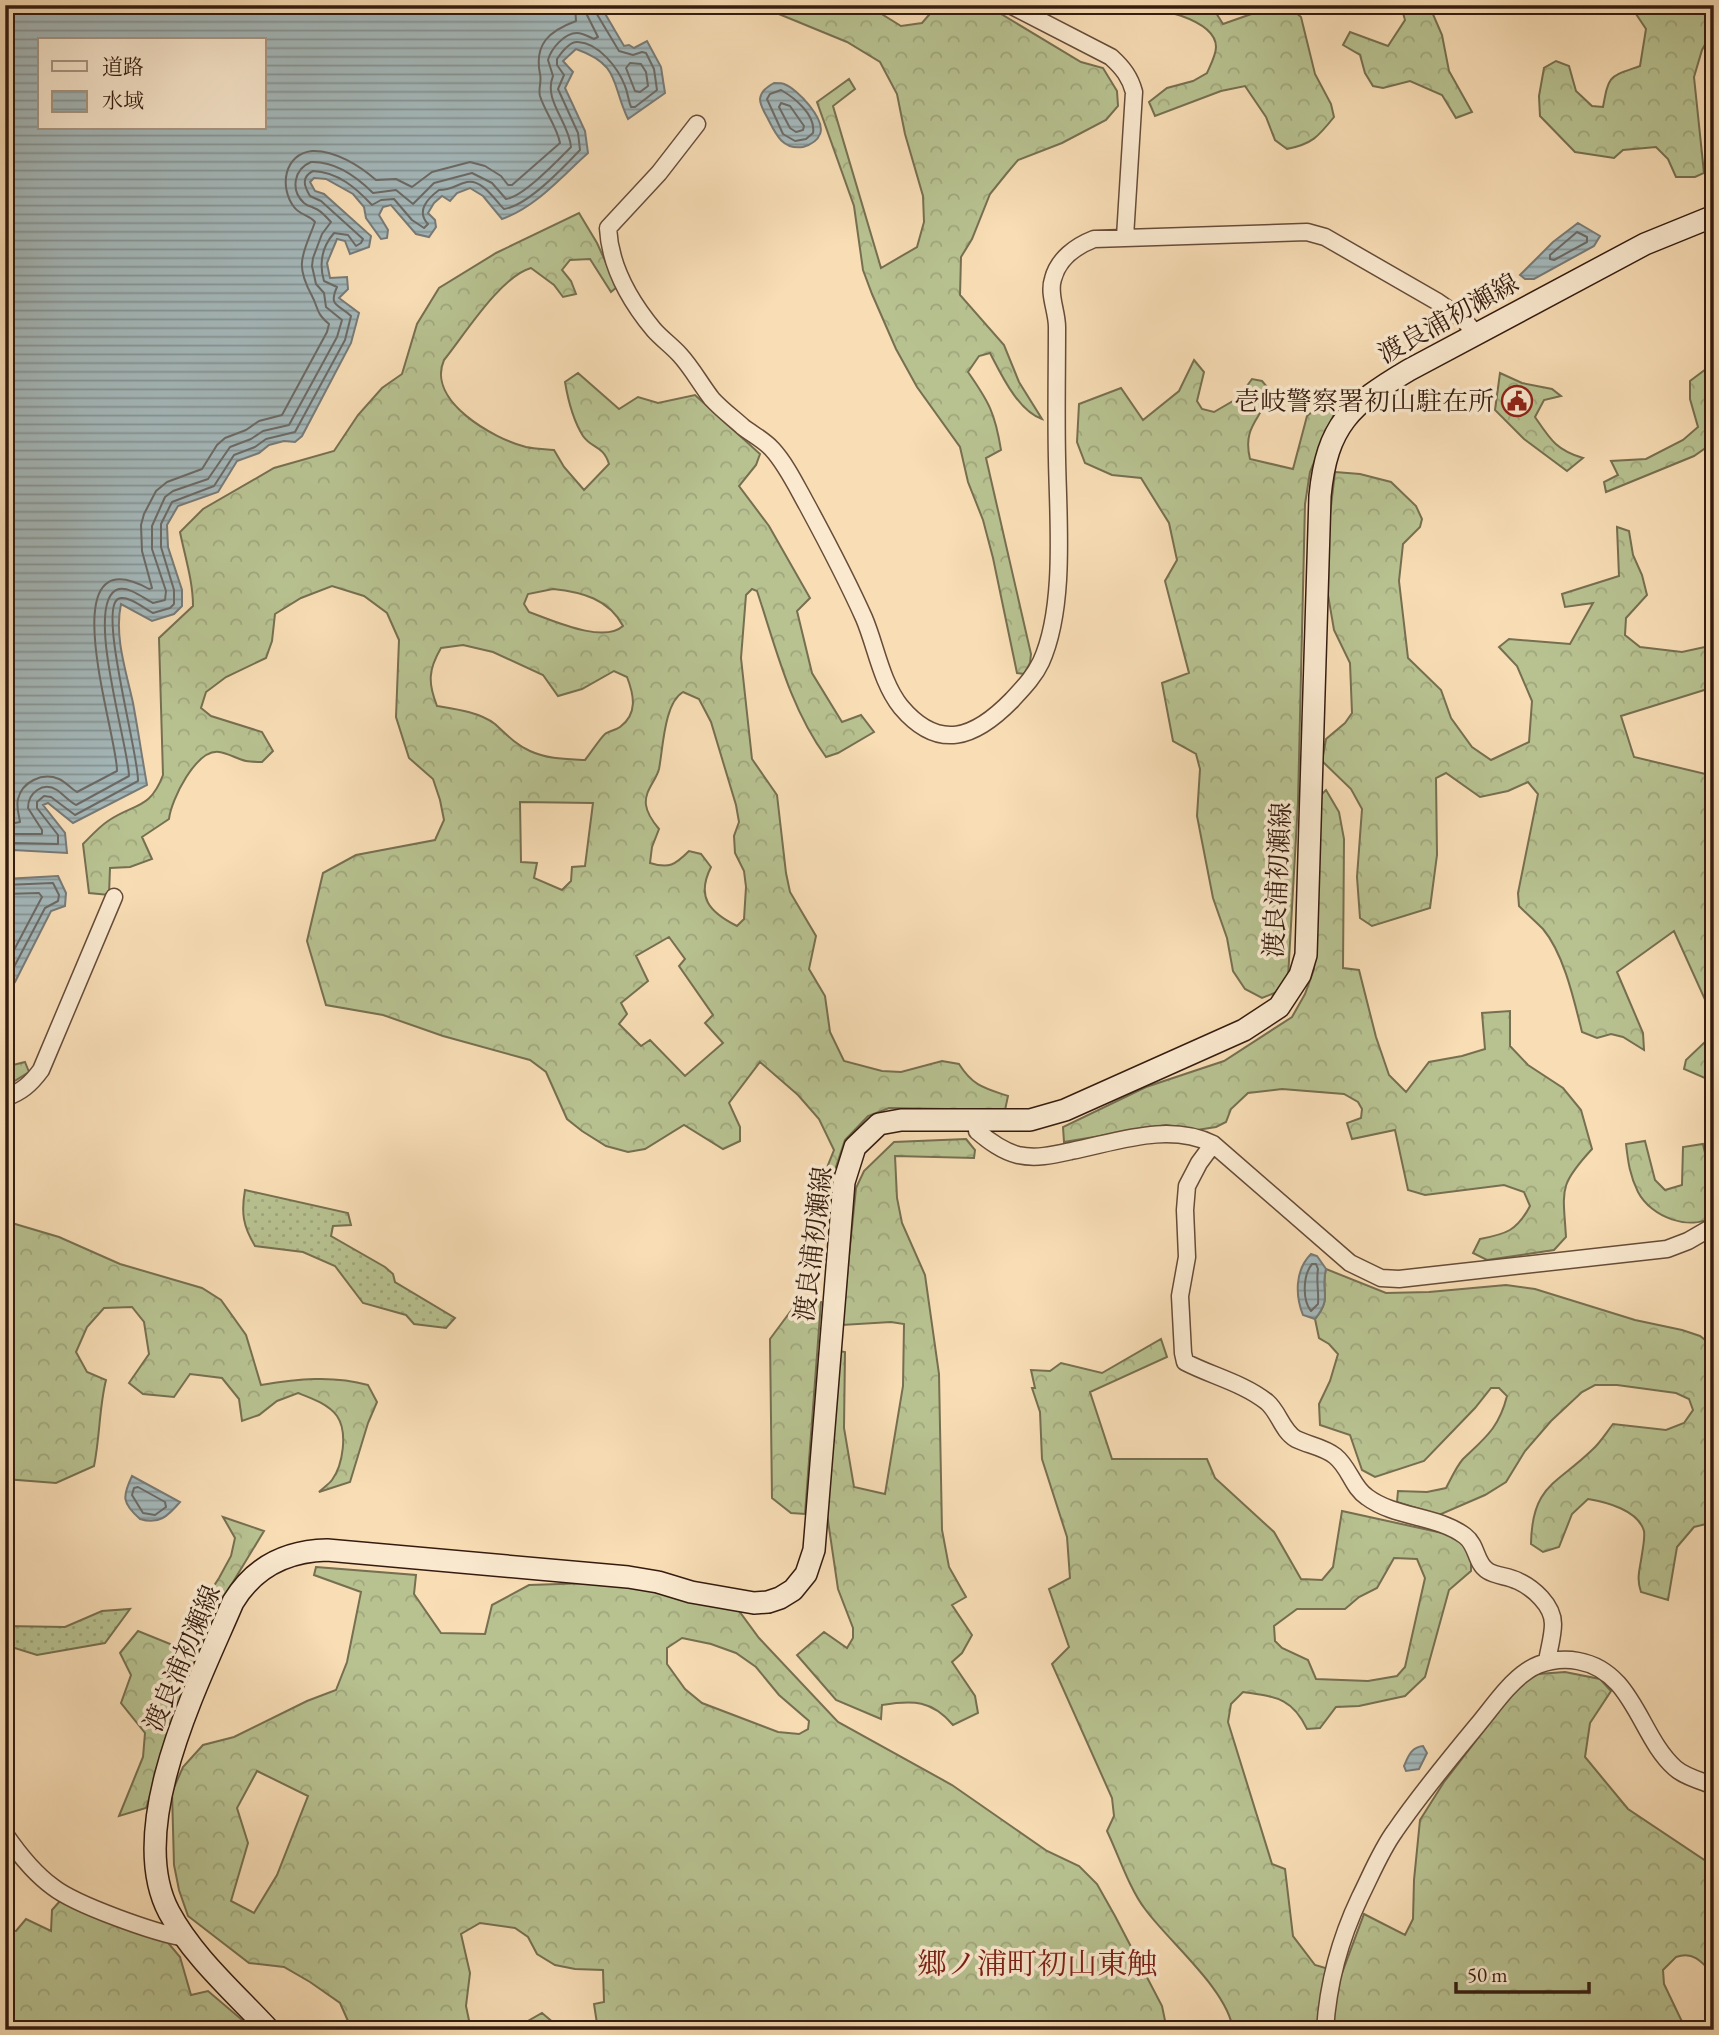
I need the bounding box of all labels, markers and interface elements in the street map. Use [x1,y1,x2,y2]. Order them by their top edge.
legend [38,38,266,130]
text: 道路 [102,53,144,80]
text: 水域 [102,87,144,114]
street label: 渡良浦初瀬線 [1372,265,1524,371]
place label: 壱岐警察署初山駐在所 [1234,384,1494,418]
public building icon: 壱岐警察署初山駐在所 [1500,384,1534,418]
street label: 渡良浦初瀬線 [1256,801,1298,959]
street label: 渡良浦初瀬線 [787,1165,839,1323]
street label: 渡良浦初瀬線 [136,1580,228,1736]
district label: 郷ノ浦町初山東触 [917,1944,1157,1983]
scale bar [1456,1951,1590,1995]
text: 50 m [1467,1961,1508,1988]

